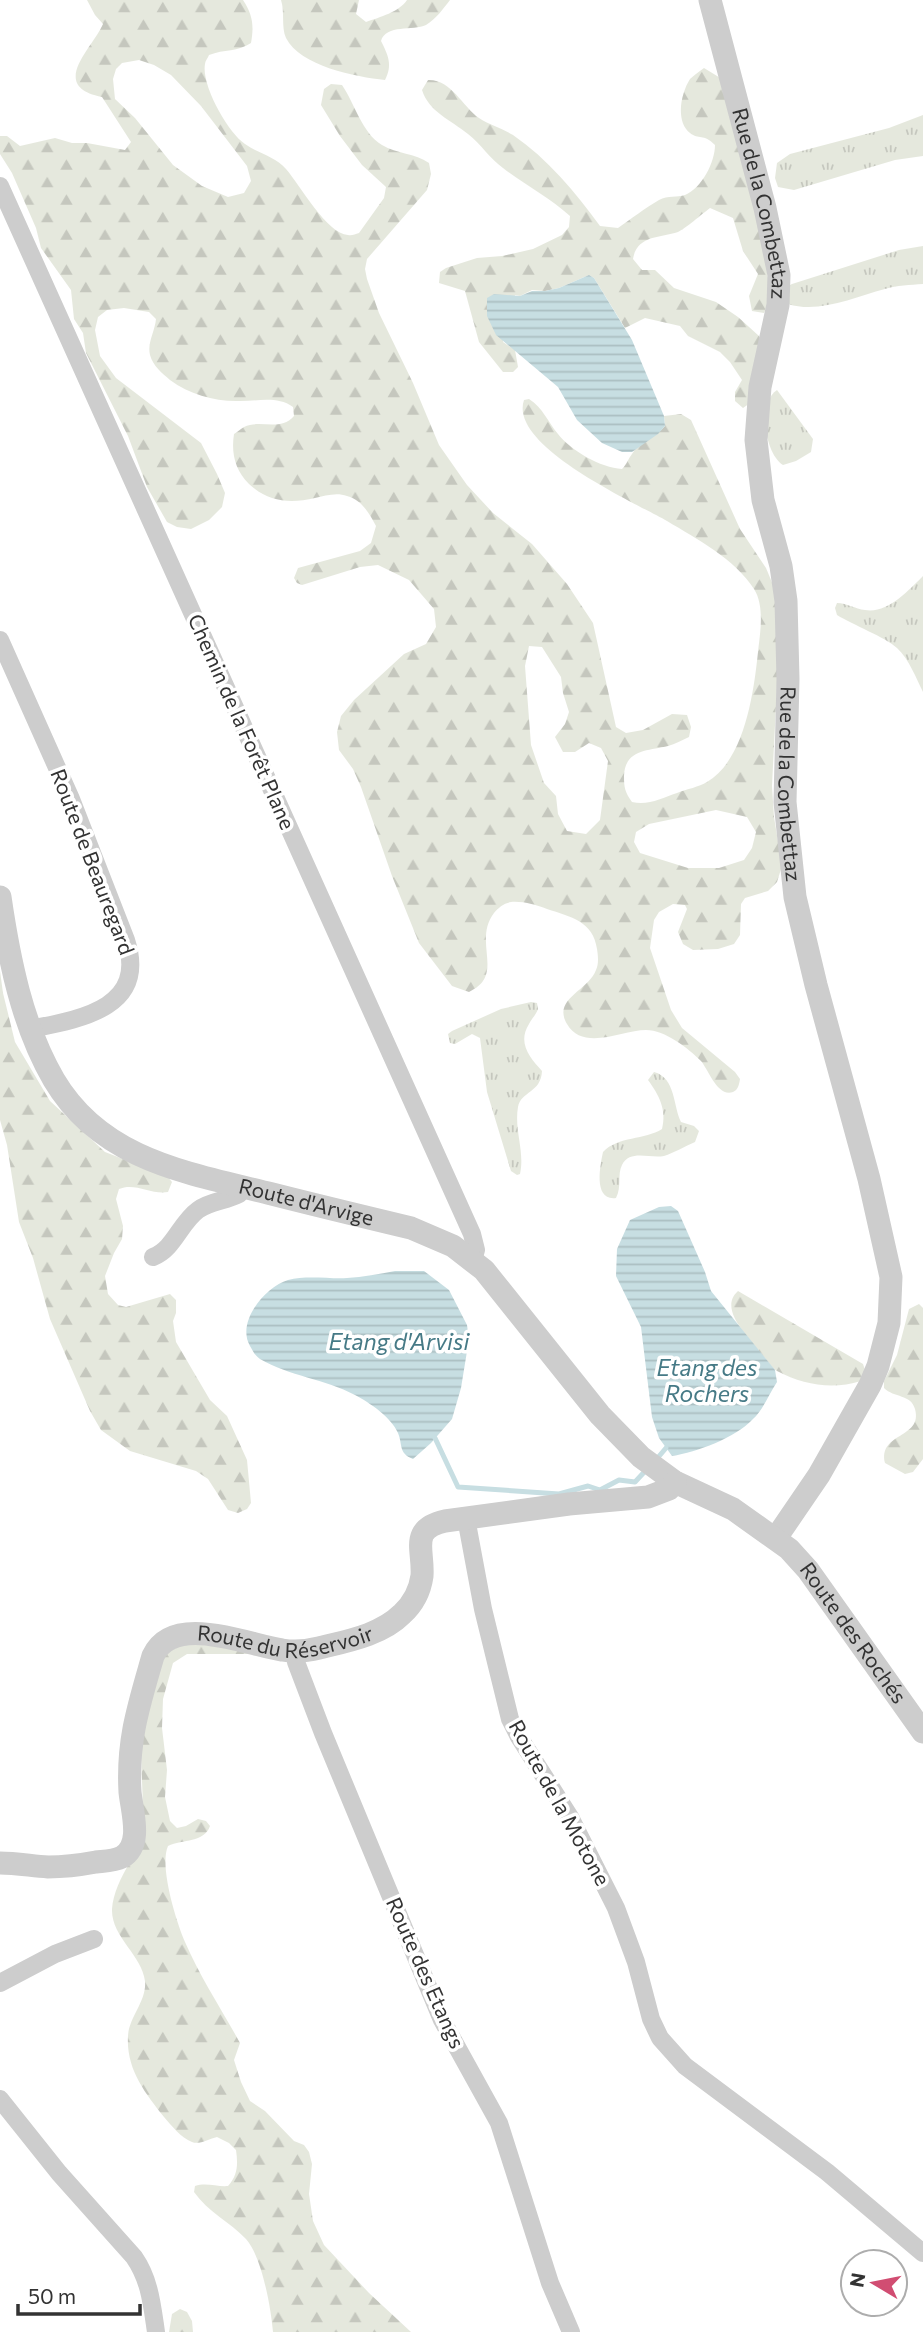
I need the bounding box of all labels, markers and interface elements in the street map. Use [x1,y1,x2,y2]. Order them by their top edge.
street label: Rue de la Combettaz [728,105,793,300]
street label: Chemin de la Forêt Plane [184,610,301,833]
street label: Rue de la Combettaz [774,686,807,883]
street label: Route de Beauregard [46,765,140,958]
street label: Route d'Arvige [237,1172,376,1230]
water label: Etang d'Arvisi [329,1327,470,1355]
water label: Etang des Rochers [657,1353,757,1407]
street label: Route des Rochés [796,1557,913,1708]
street label: Route du Réservoir [196,1619,376,1662]
street label: Route de la Motone [504,1715,616,1889]
street label: Route des Etangs [382,1893,471,2052]
north arrow [839,2248,909,2318]
text: N [844,2271,869,2289]
scale bar [18,2272,140,2316]
text: 50 m [28,2283,76,2308]

